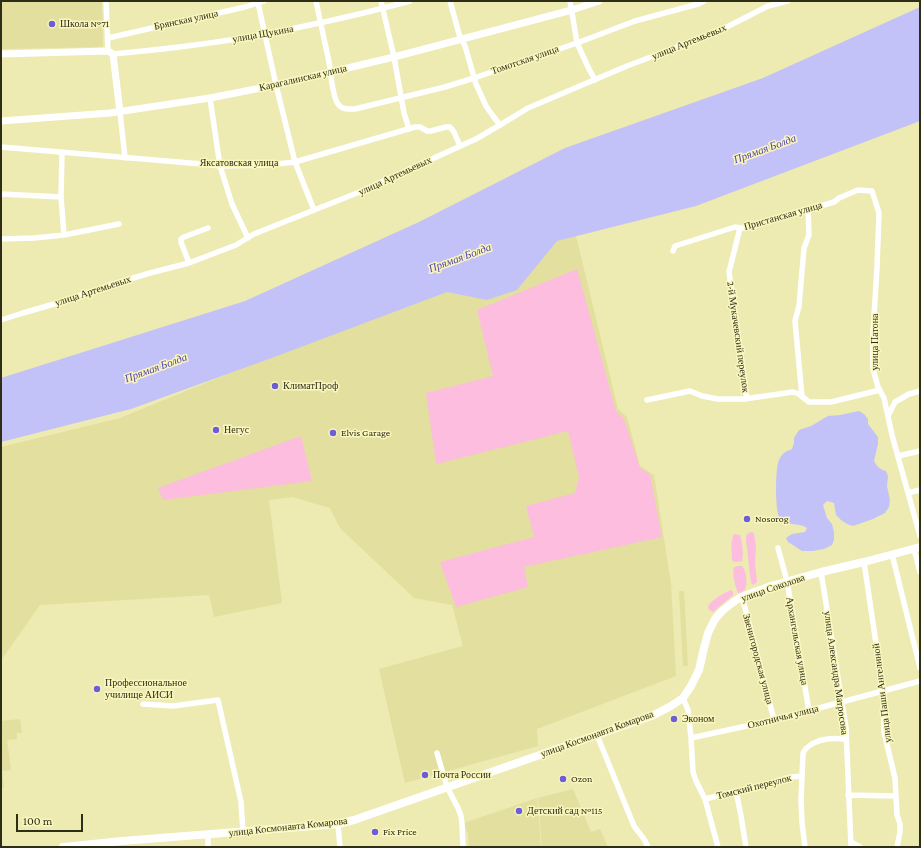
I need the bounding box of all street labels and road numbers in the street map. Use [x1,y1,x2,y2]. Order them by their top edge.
street label: Брянская улица [153,7,219,33]
street label: улица Артемьевых [650,22,728,62]
street label: улица Щукина [232,23,294,45]
street label: Томотская улица [490,43,560,77]
street label: Карагалинская улица [258,62,348,94]
street label: улица Артемьевых [357,154,433,198]
street label: Яксатовская улица [200,157,278,169]
street label: Пристанская улица [742,199,824,233]
street label: улица Артемьевых [53,273,133,309]
street label: 2-й Мукачевский переулок [724,281,752,393]
street label: улица Патона [869,314,881,370]
street label: улица Соколова [740,572,806,604]
street label: Архангельская улица [783,596,811,686]
street label: улица Александра Матросова [821,610,851,736]
street label: Звенигородская улица [740,612,776,706]
street label: улица Паши Ангелиной [870,643,894,743]
street label: Охотничья улица [746,702,820,732]
street label: улица Космонавта Комарова [539,708,655,760]
street label: Томский переулок [715,772,793,802]
street label: улица Космонавта Комарова [228,815,348,839]

